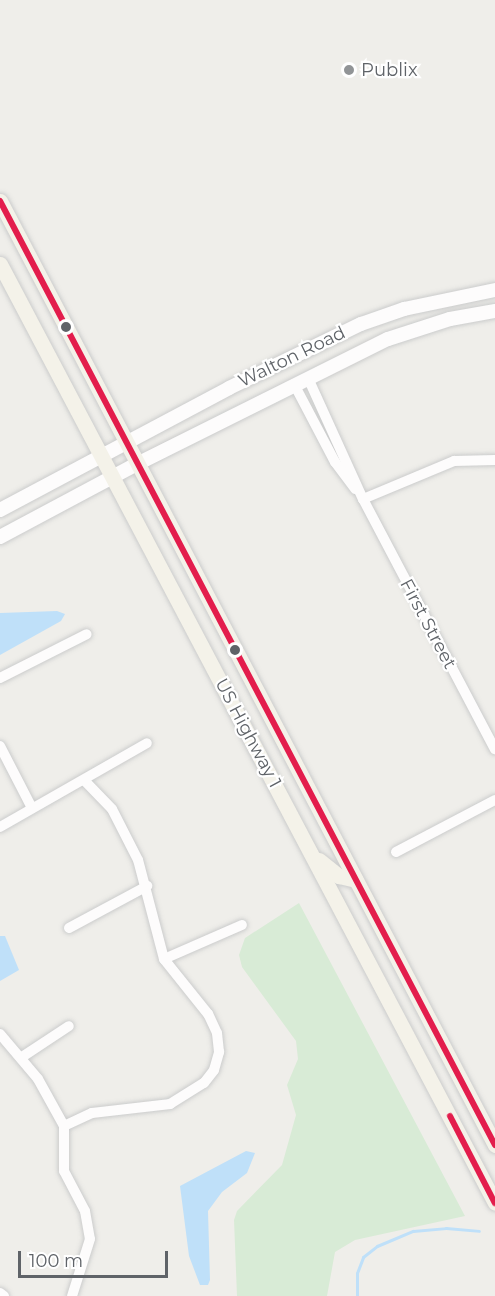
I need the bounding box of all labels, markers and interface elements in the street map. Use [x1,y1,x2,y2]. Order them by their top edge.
place label: Publix [361,59,418,81]
marker: Publix [342,63,356,77]
unlabelled marker [60,321,72,333]
street label: Walton Road [235,322,349,392]
street label: First Street [395,575,461,673]
unlabelled marker [229,644,241,656]
street label: US Highway 1 [210,675,286,791]
scale bar [21,1239,171,1277]
text: 100 m [29,1250,83,1272]

